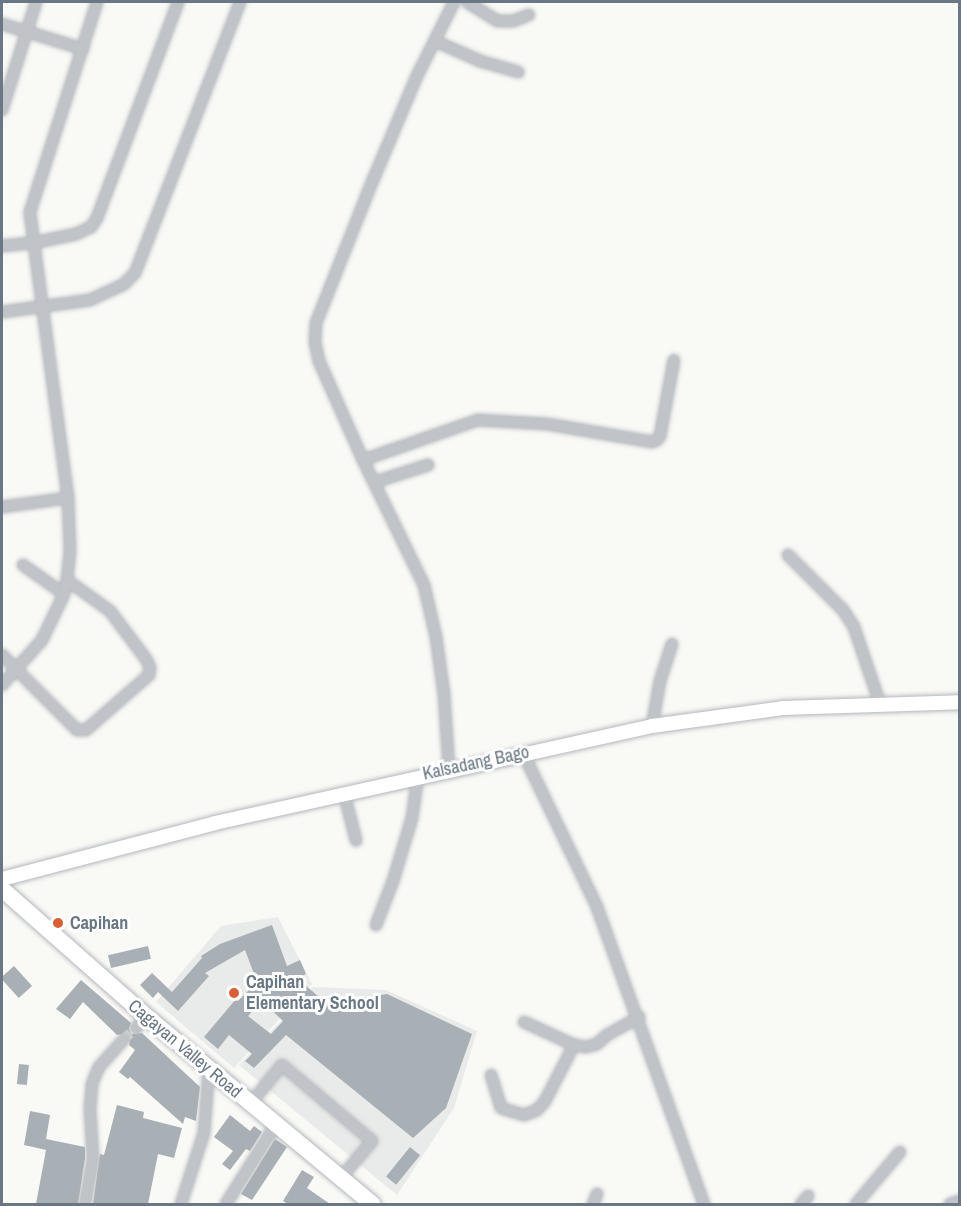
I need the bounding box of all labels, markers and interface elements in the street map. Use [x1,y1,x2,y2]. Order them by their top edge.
street label: Kalsadang Bago [421,741,531,785]
place label: Capihan [70,912,128,934]
marker: Capihan [51,916,65,930]
place label: Capihan Elementary School [246,972,379,1014]
marker: Capihan Elementary School [227,986,241,1000]
street label: Cagayan Valley Road [124,995,246,1103]

